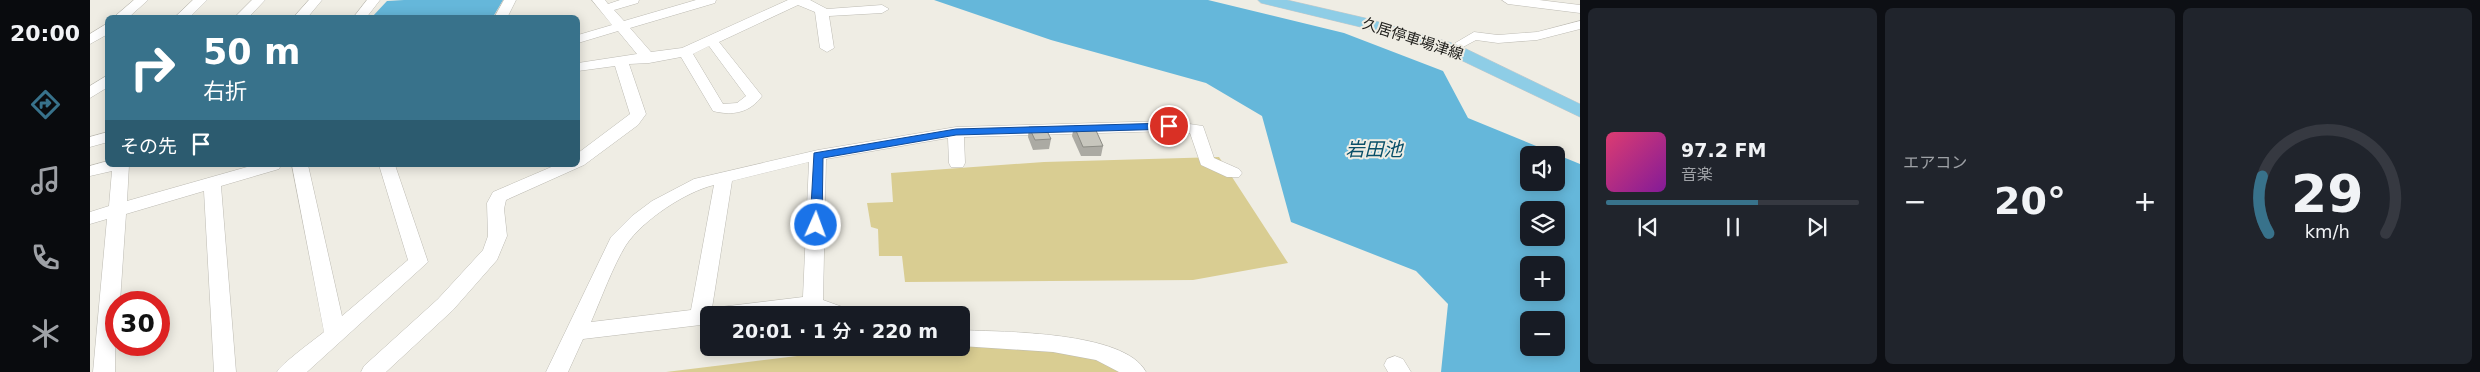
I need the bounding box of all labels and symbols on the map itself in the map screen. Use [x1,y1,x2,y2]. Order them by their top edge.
street label: 久居停車場津線 [1360,14,1466,64]
pin [1148,105,1190,147]
water label: 岩田池 [1345,138,1404,160]
position arrow [789,198,841,250]
speed limit sign: 30 [105,291,170,356]

